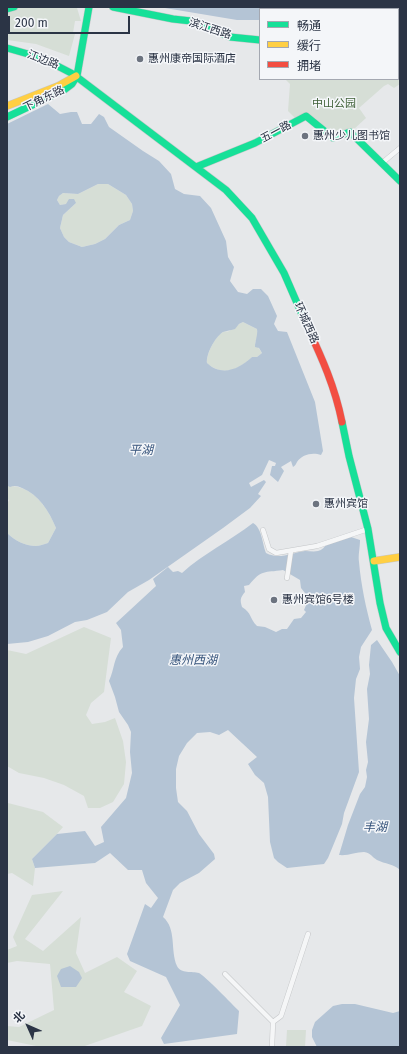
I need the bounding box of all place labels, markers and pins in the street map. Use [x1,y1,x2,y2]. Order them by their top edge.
place label: 惠州康帝国际酒店 [148,52,236,66]
marker: 惠州康帝国际酒店 [135,54,145,64]
place label: 惠州少儿图书馆 [313,129,390,143]
marker: 惠州少儿图书馆 [300,131,310,141]
place label: 惠州宾馆 [324,497,368,511]
marker: 惠州宾馆 [311,499,321,509]
place label: 惠州宾馆6号楼 [282,593,354,607]
marker: 惠州宾馆6号楼 [269,595,279,605]

